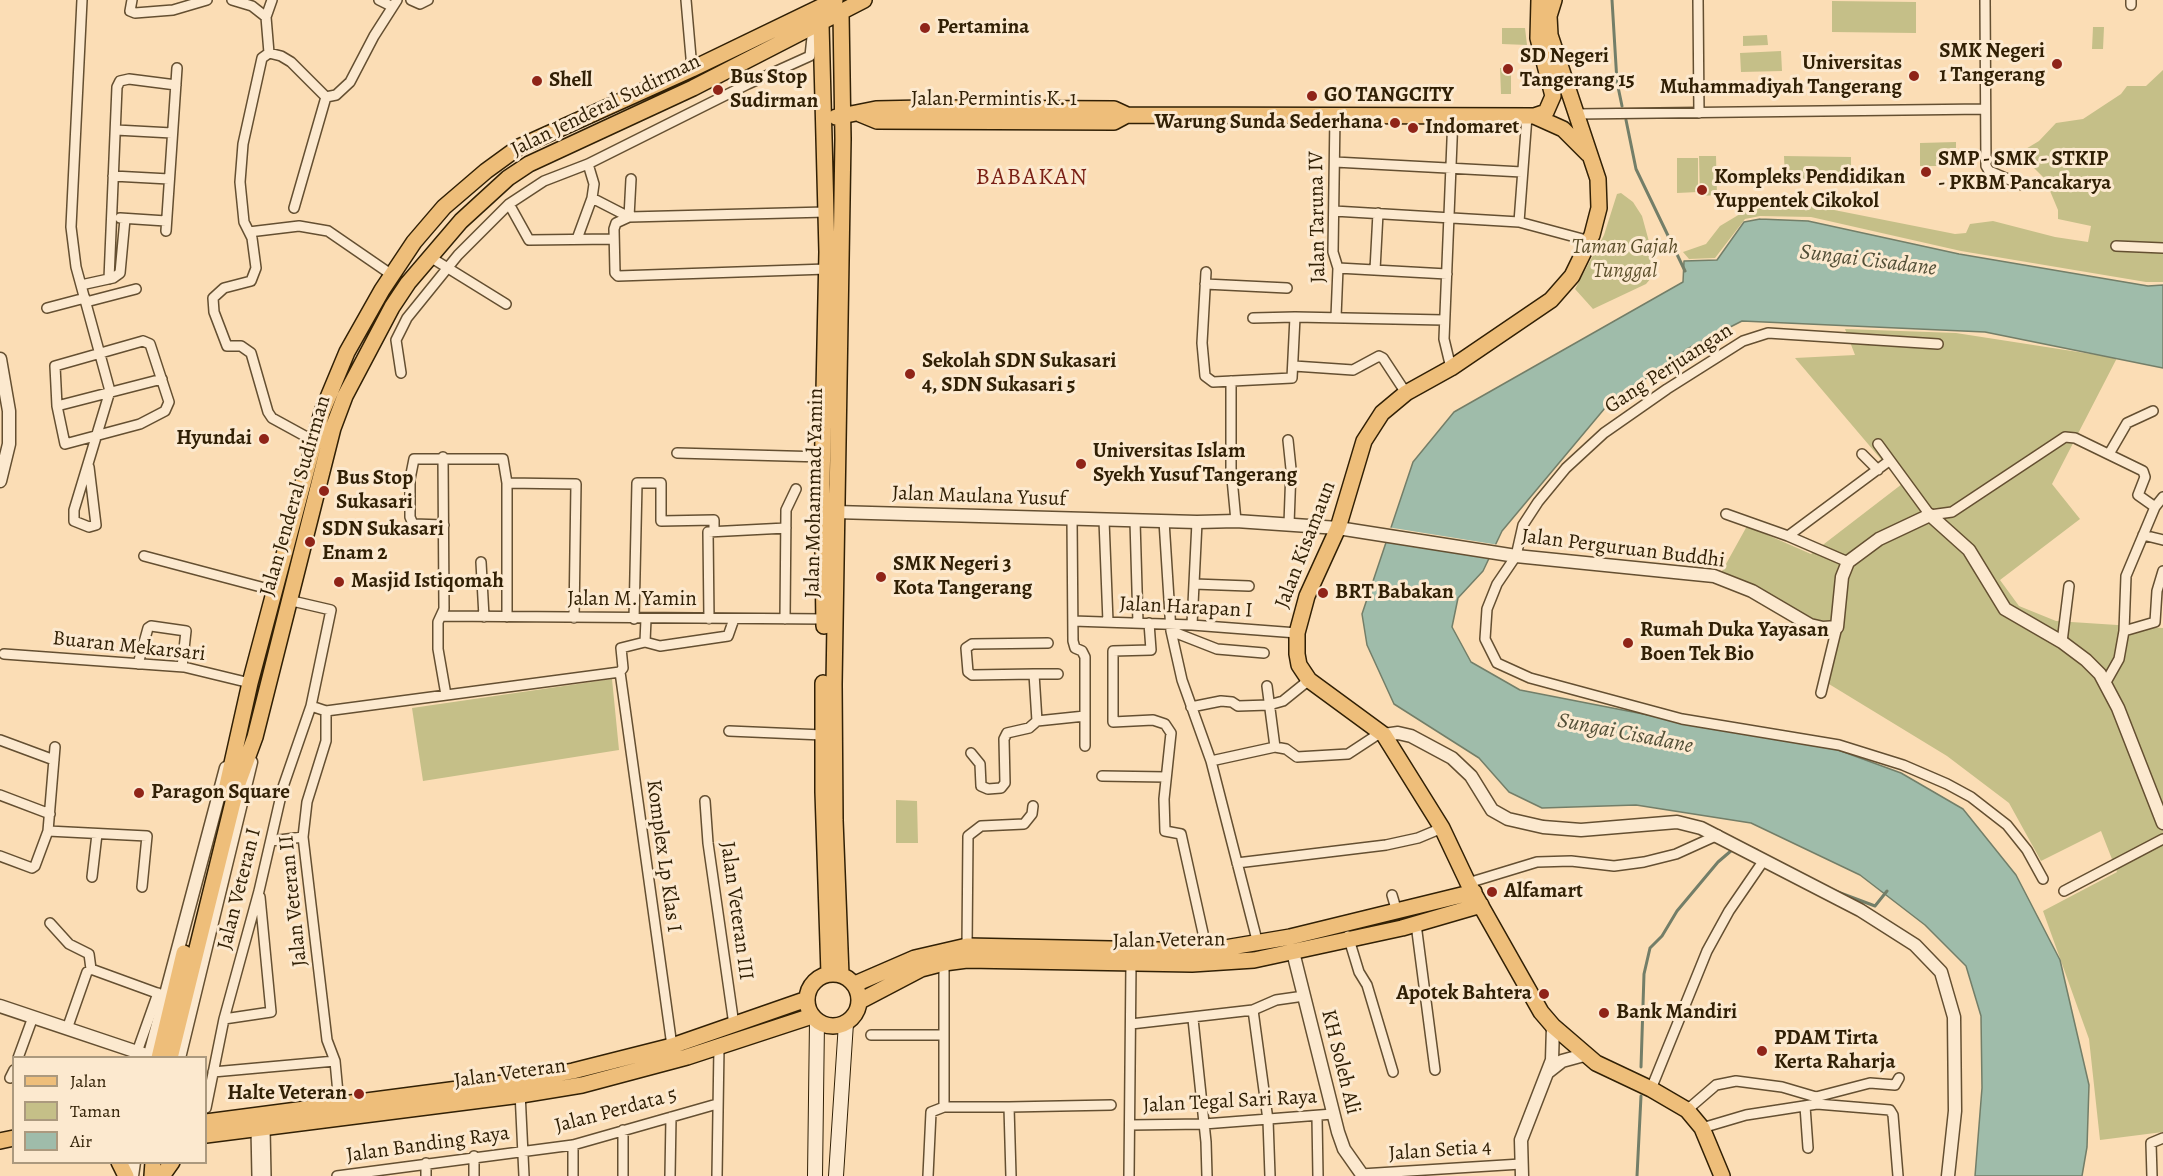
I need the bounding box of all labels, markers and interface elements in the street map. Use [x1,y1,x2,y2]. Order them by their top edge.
place label: Pertamina [937,15,1030,41]
marker: Pertamina [918,21,932,35]
place label: SMK Negeri 1 Tangerang [1939,39,2045,89]
place label: SD Negeri Tangerang 15 [1520,44,1635,94]
street label: Jalan Jenderal Sudirman [507,49,705,163]
place label: Universitas Muhammadiyah Tangerang [1660,51,1902,101]
marker: SMK Negeri 1 Tangerang [2050,57,2064,71]
marker: SD Negeri Tangerang 15 [1501,62,1515,76]
place label: Bus Stop Sudirman [730,65,818,115]
place label: Shell [549,68,592,94]
marker: Universitas Muhammadiyah Tangerang [1907,69,1921,83]
marker: Shell [530,74,544,88]
marker: Bus Stop Sudirman [711,83,725,97]
place label: GO TANGCITY [1324,83,1454,109]
street label: Jalan Permintis K. 1 [911,87,1077,113]
marker: GO TANGCITY [1305,89,1319,103]
place label: Warung Sunda Sederhana [1155,110,1383,136]
place label: Indomaret [1425,115,1519,141]
marker: Warung Sunda Sederhana [1388,116,1402,130]
marker: Indomaret [1406,121,1420,135]
place label: SMP - SMK - STKIP - PKBM Pancakarya [1938,147,2111,197]
street label: Jalan Taruna IV [1304,151,1332,283]
district label: BABAKAN [975,164,1089,192]
place label: Kompleks Pendidikan Yuppentek Cikokol [1714,165,1905,215]
marker: SMP - SMK - STKIP - PKBM Pancakarya [1919,165,1933,179]
marker: Kompleks Pendidikan Yuppentek Cikokol [1695,183,1709,197]
park label: Taman Gajah Tunggal [1572,235,1678,285]
water label: Sungai Cisadane [1798,240,1938,282]
street label: Gang Perjuangan [1600,318,1738,420]
place label: Sekolah SDN Sukasari 4, SDN Sukasari 5 [922,349,1116,399]
marker: Sekolah SDN Sukasari 4, SDN Sukasari 5 [903,367,917,381]
street label: Jalan Mohammad Yamin [801,388,829,598]
street label: Jalan Jenderal Sudirman [255,393,337,599]
place label: Hyundai [176,426,252,452]
marker: Hyundai [257,432,271,446]
place label: Universitas Islam Syekh Yusuf Tangerang [1093,439,1297,489]
marker: Universitas Islam Syekh Yusuf Tangerang [1074,457,1088,471]
place label: Bus Stop Sukasari [336,466,413,516]
street label: Jalan Kisamaun [1270,478,1342,612]
street label: Jalan Maulana Yusuf [891,481,1067,513]
marker: Bus Stop Sukasari [317,484,331,498]
place label: SDN Sukasari Enam 2 [322,517,444,567]
street label: Jalan Perguruan Buddhi [1520,524,1726,574]
marker: SDN Sukasari Enam 2 [303,535,317,549]
place label: SMK Negeri 3 Kota Tangerang [893,552,1032,602]
place label: Masjid Istiqomah [351,569,504,595]
marker: SMK Negeri 3 Kota Tangerang [874,570,888,584]
marker: Masjid Istiqomah [332,575,346,589]
place label: BRT Babakan [1335,580,1454,606]
marker: BRT Babakan [1316,586,1330,600]
street label: Jalan M. Yamin [567,587,697,613]
street label: Jalan Harapan I [1119,592,1253,624]
place label: Rumah Duka Yayasan Boen Tek Bio [1640,618,1829,668]
street label: Buaran Mekarsari [51,626,207,668]
marker: Rumah Duka Yayasan Boen Tek Bio [1621,636,1635,650]
water label: Sungai Cisadane [1555,708,1695,760]
street label: Komplex Lp Klas I [640,778,686,934]
place label: Paragon Square [151,780,290,806]
marker: Paragon Square [132,786,146,800]
street label: Jalan Veteran I [213,826,267,952]
street label: Jalan Veteran II [275,834,313,968]
street label: Jalan Veteran III [714,840,758,982]
place label: Alfamart [1504,879,1583,905]
marker: Alfamart [1485,885,1499,899]
street label: Jalan Veteran [1112,927,1226,955]
place label: Apotek Bahtera [1396,981,1532,1007]
marker: Apotek Bahtera [1537,987,1551,1001]
place label: Bank Mandiri [1616,1000,1737,1026]
marker: Bank Mandiri [1597,1006,1611,1020]
street label: KH Soleh Ali [1315,1007,1365,1117]
place label: PDAM Tirta Kerta Raharja [1774,1026,1896,1076]
marker: PDAM Tirta Kerta Raharja [1755,1044,1769,1058]
street label: Jalan Veteran [452,1054,568,1094]
legend [12,1056,207,1164]
text: Jalan [70,1069,106,1093]
place label: Halte Veteran [227,1081,347,1107]
street label: Jalan Perdata 5 [552,1083,680,1139]
street label: Jalan Tegal Sari Raya [1142,1085,1318,1119]
marker: Halte Veteran [352,1087,366,1101]
text: Taman [70,1099,121,1123]
street label: Jalan Banding Raya [345,1121,511,1169]
text: Air [70,1129,92,1153]
street label: Jalan Setia 4 [1388,1135,1492,1167]

